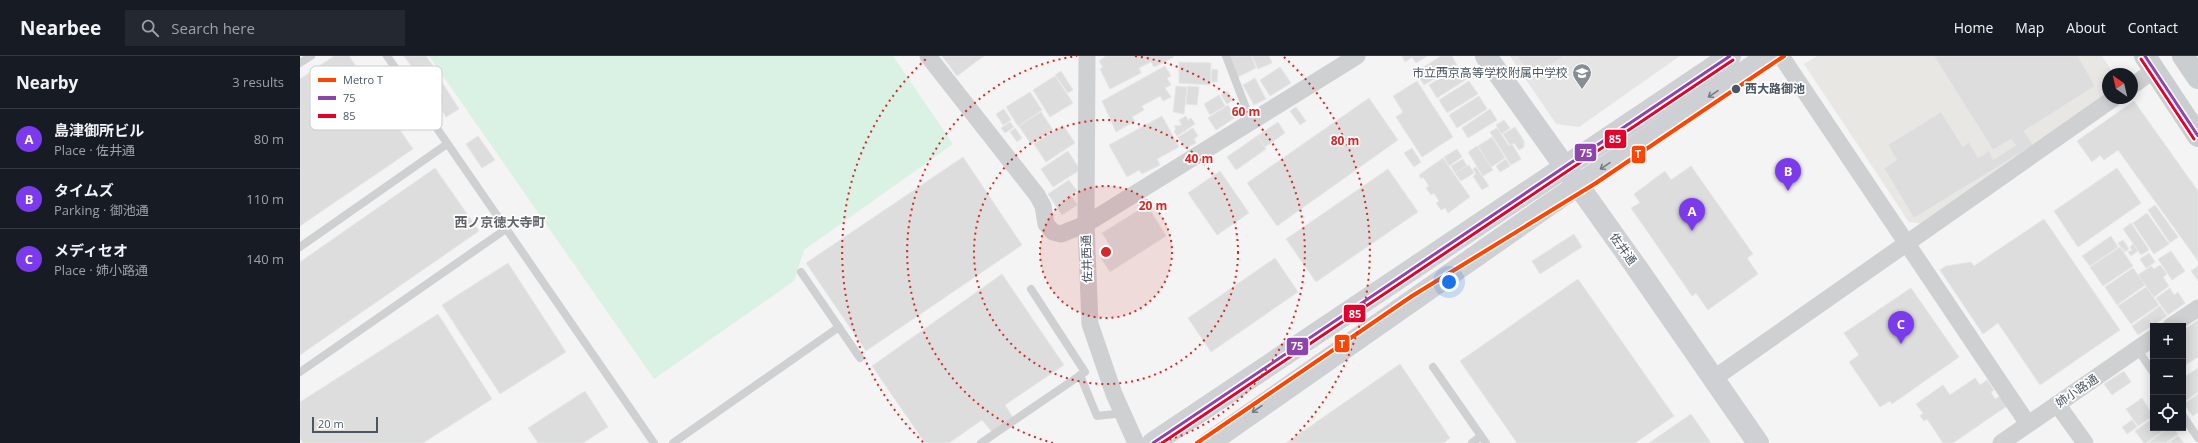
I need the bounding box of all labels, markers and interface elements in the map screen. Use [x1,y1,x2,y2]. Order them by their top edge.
search box [125,10,405,46]
text: Nearbee [20,15,101,41]
icon: search [139,17,161,39]
text: Search here [171,18,255,38]
text: Home [1954,18,1993,37]
text: Map [2015,18,2044,37]
text: About [2066,18,2106,37]
text: Contact [2128,18,2178,37]
school or university icon: 市立西京高等学校附属中学校 [1571,62,1593,90]
place label: 市立西京高等学校附属中学校 [1412,64,1568,81]
legend [310,66,442,130]
north arrow [2102,68,2138,104]
text: Nearby [16,71,78,94]
text: Metro T [343,72,383,87]
text: 3 results [232,73,284,91]
place label: 西大路御池 [1745,80,1805,97]
marker: 西大路御池 [1730,83,1742,95]
one-way arrow [1707,89,1718,98]
text: 75 [343,90,356,105]
text: 60 m [1232,103,1260,120]
text: 85 [343,108,356,123]
text: 島津御所ビル [54,120,144,140]
line badge: 85 [1604,129,1627,149]
text: A [25,130,33,148]
text: 80 m [254,130,284,148]
text: 85 [1609,131,1621,146]
text: 80 m [1331,132,1359,149]
text: Place · 佐井通 [54,141,135,159]
line badge: 75 [1574,143,1597,162]
text: 75 [1580,145,1592,160]
line badge: T [1631,145,1646,164]
text: T [1635,146,1642,161]
text: 40 m [1185,150,1213,167]
pin: B [1775,158,1801,191]
one-way arrow [1599,163,1611,171]
text: タイムズ [54,180,114,200]
text: B [25,190,33,208]
text: 110 m [246,190,284,208]
text: 20 m [1139,197,1167,214]
pin: A [1679,198,1705,231]
text: Parking · 御池通 [54,201,149,219]
district label: 西ノ京徳大寺町 [454,213,546,231]
street label: 佐井通 [1606,229,1641,268]
street label: 佐井西通 [1077,235,1096,283]
text: メディセオ [54,240,128,260]
centre of rings [1099,245,1113,259]
text: C [25,250,33,268]
text: 140 m [246,250,284,268]
text: Place · 姉小路通 [54,261,148,279]
your location [1439,272,1459,292]
line badge: 85 [1343,304,1366,323]
text: 85 [1349,306,1361,321]
pin: C [1888,311,1914,344]
map controls [2150,323,2186,431]
button: + [2150,323,2186,359]
line badge: T [1334,334,1350,353]
text: T [1339,336,1346,351]
line badge: 75 [1286,337,1309,356]
text: 75 [1291,338,1303,353]
button: − [2150,359,2186,395]
street label: 姉小路通 [2052,370,2101,411]
button: locate [2150,395,2186,431]
one-way arrow [1252,405,1263,413]
scale bar [312,415,378,434]
text: 20 m [318,416,344,431]

